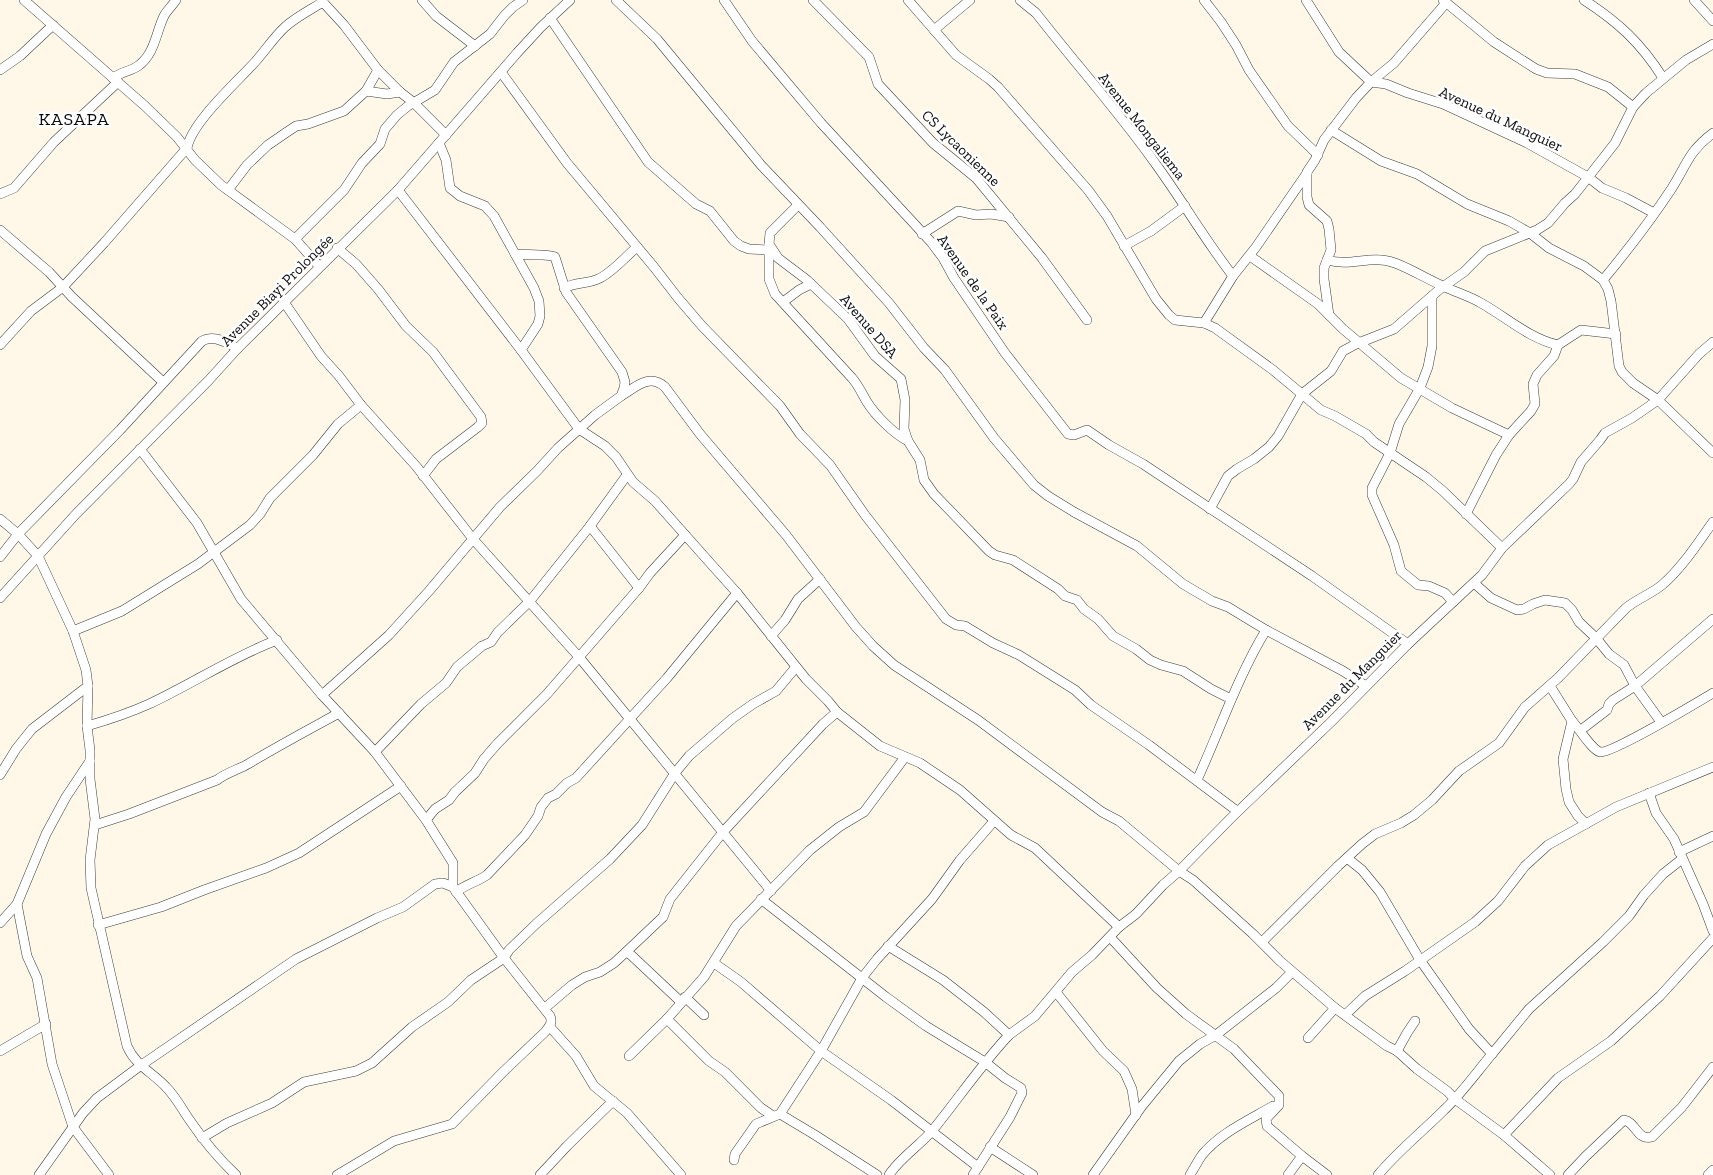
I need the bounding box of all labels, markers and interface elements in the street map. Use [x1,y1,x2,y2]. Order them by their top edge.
street label: Avenue Mongaliema [1095,69,1189,183]
street label: Avenue du Manguier [1436,83,1566,155]
street label: CS Lycaonienne [918,106,1004,190]
district label: KASAPA [38,108,110,130]
street label: Avenue Biayi Prolongée [217,230,337,350]
street label: Avenue de la Paix [934,231,1013,333]
street label: Avenue DSA [836,290,902,362]
street label: Avenue du Manguier [1298,626,1406,734]

